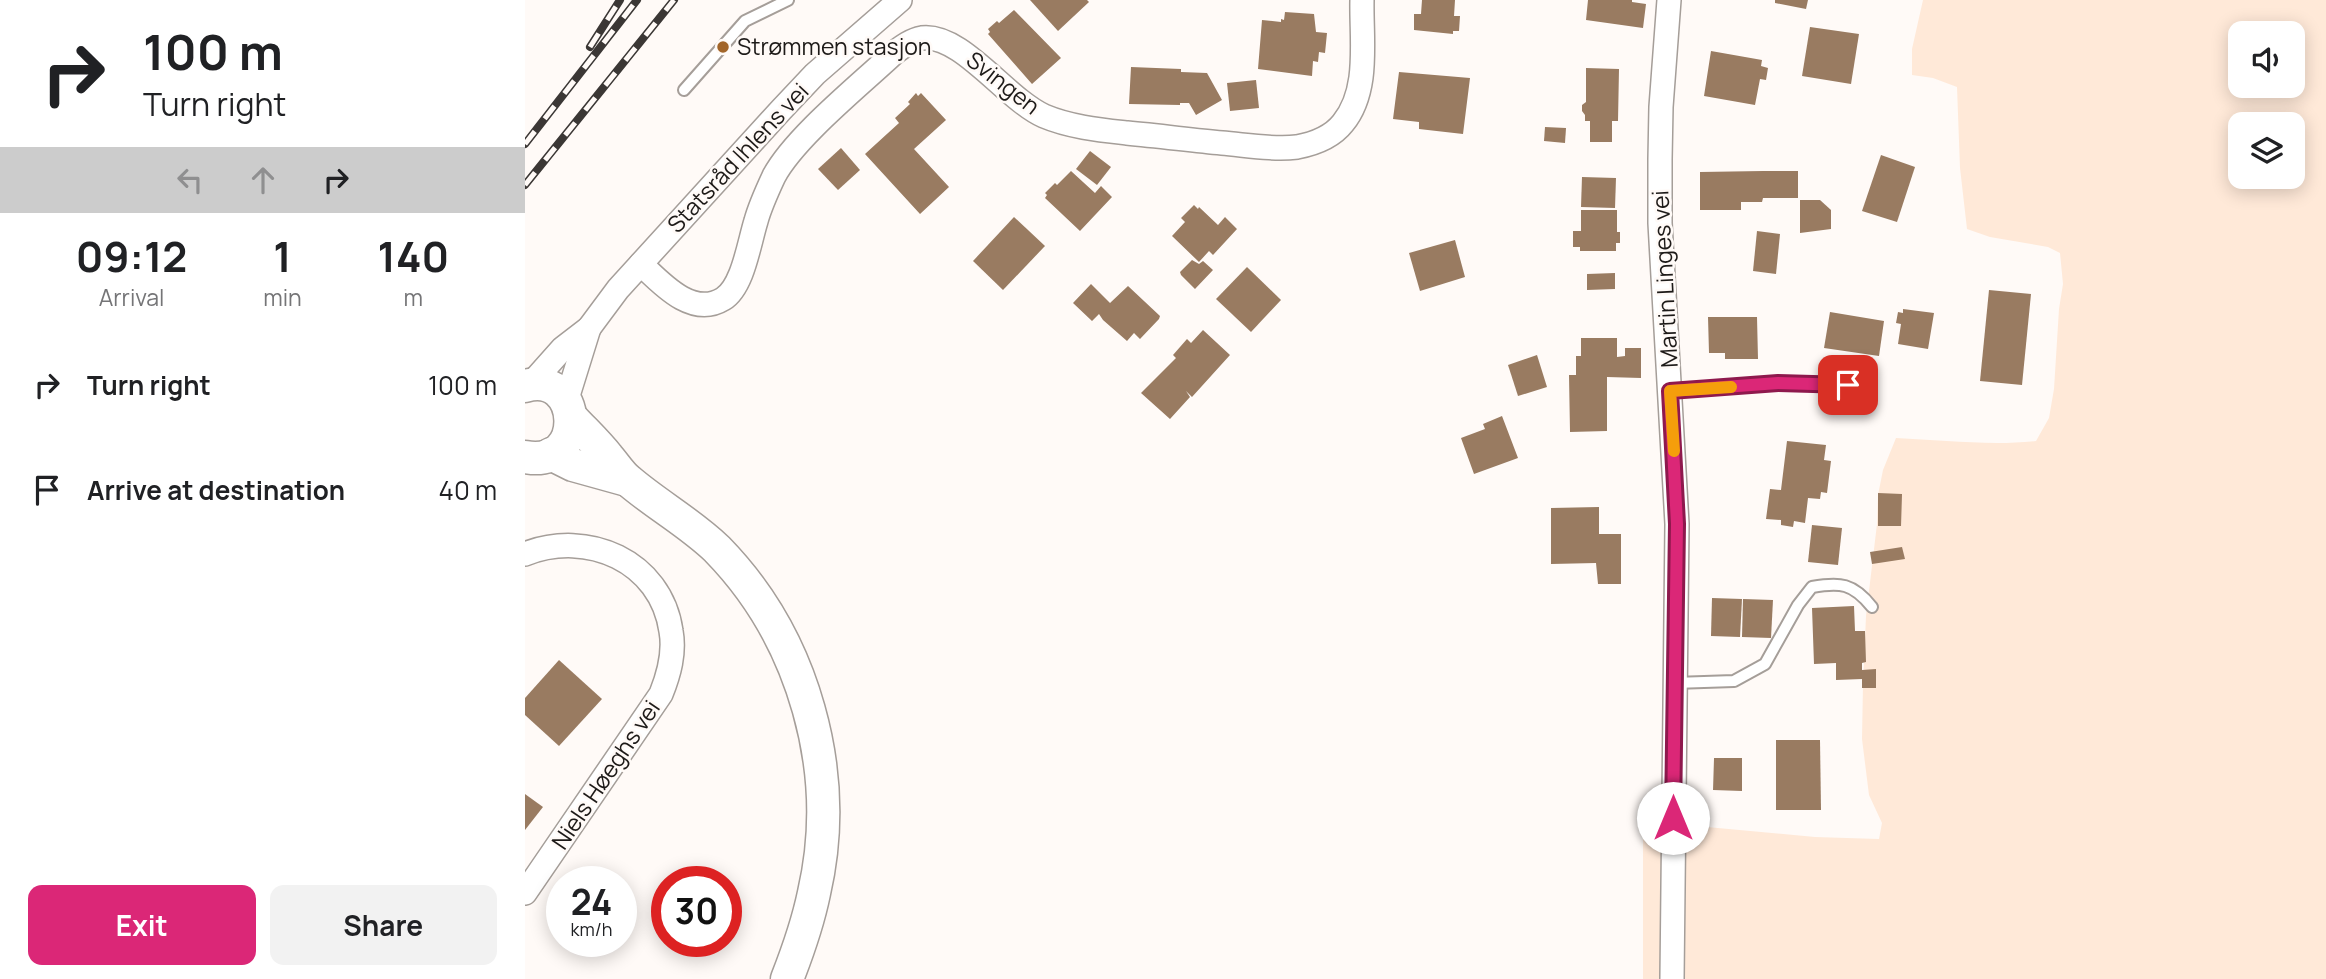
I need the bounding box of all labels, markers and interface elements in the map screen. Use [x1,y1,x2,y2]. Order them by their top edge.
text: 100 m [143,18,283,85]
map controls [2228,21,2305,189]
button: sound [2228,21,2305,98]
icon: right [28,28,119,119]
place label: Strømmen stasjon [737,30,932,62]
marker: Strømmen stasjon [715,39,731,55]
street label: Svingen [960,43,1047,121]
street label: Statsråd Ihlens vei [659,75,815,239]
text: Turn right [143,82,286,126]
button: layers [2228,112,2305,189]
icon: left [171,161,209,199]
icon: ahead [244,161,282,199]
icon: right [317,161,355,199]
street label: Martin Linges vei [1643,189,1685,369]
text: 09:12 [76,227,187,285]
text: 1 [273,227,292,285]
text: 140 [378,227,449,285]
text: Arrival [99,281,164,313]
text: min [263,281,302,313]
text: m [404,281,423,313]
pin [1818,355,1878,415]
icon: right [28,366,66,404]
icon: arrive [1829,366,1867,404]
text: Turn right [87,367,211,403]
text: 100 m [428,367,497,403]
icon: arrive [28,471,66,509]
text: Arrive at destination [87,472,345,508]
text: 40 m [439,472,497,508]
street label: Niels Høeghs vei [543,694,667,855]
position arrow [1636,781,1710,855]
speed limit sign: 30 [651,866,742,957]
text: 24 [571,878,612,926]
button: Exit [28,885,256,965]
button: Share [270,885,497,965]
text: km/h [571,917,612,941]

